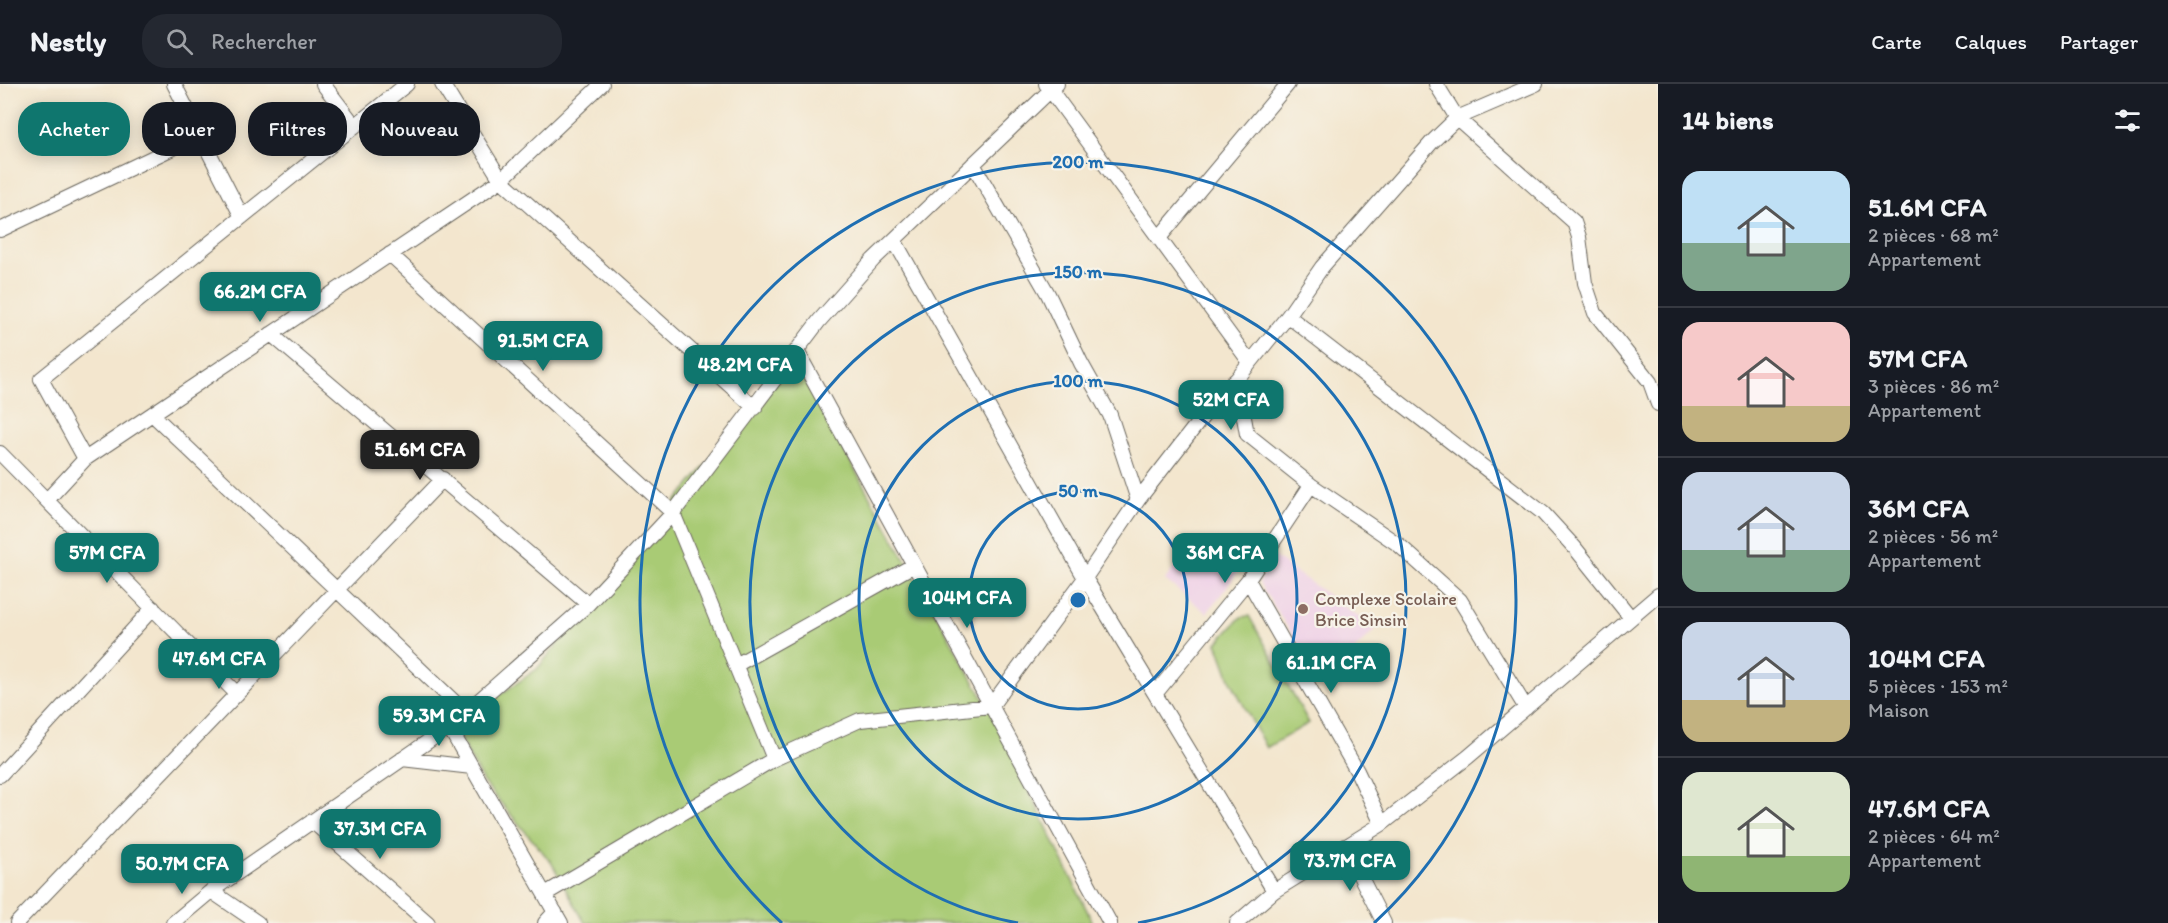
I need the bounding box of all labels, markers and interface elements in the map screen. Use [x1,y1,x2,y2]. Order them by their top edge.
search box [142,14,562,68]
text: Nestly [30,24,106,58]
icon: search [163,25,196,58]
text: Rechercher [211,28,317,55]
text: Carte [1871,29,1922,54]
text: Calques [1955,29,2027,54]
text: Partager [2060,29,2138,54]
chip: Acheter [18,102,130,156]
chip: Louer [142,102,236,156]
chip: Filtres [248,102,347,156]
chip: Nouveau [359,102,480,156]
text: 14 biens [1682,104,1774,136]
icon: filters [2111,104,2144,137]
text: 200 m [1053,151,1104,173]
text: 51.6M CFA [1868,191,1987,223]
icon: home [1730,195,1802,267]
text: 2 pièces · 68 m² [1868,223,1999,247]
text: Appartement [1868,247,1981,271]
text: 150 m [1054,261,1103,283]
pin: 66.2M CFA [191,272,329,323]
text: 66.2M CFA [214,279,306,303]
pin: 91.5M CFA [474,321,612,372]
text: 91.5M CFA [497,328,589,352]
text: 57M CFA [1868,342,1967,374]
pin: 48.2M CFA [676,345,814,396]
icon: home [1730,346,1802,418]
text: 48.2M CFA [698,352,792,376]
text: 100 m [1053,370,1104,392]
text: 3 pièces · 86 m² [1868,374,1999,398]
pin: 52M CFA [1176,380,1286,431]
text: 52M CFA [1192,387,1270,411]
text: Appartement [1868,398,1981,422]
pin: 51.6M CFA [351,430,489,481]
text: 51.6M CFA [374,437,466,461]
text: 50 m [1058,480,1099,502]
text: 36M CFA [1868,492,1969,524]
icon: home [1730,496,1802,568]
text: 2 pièces · 56 m² [1868,524,1998,548]
pin: 57M CFA [52,533,162,584]
pin: 36M CFA [1170,533,1280,584]
text: 57M CFA [69,540,145,564]
text: 36M CFA [1186,540,1264,564]
text: Appartement [1868,548,1981,572]
pin: 104M CFA [905,578,1029,629]
text: 104M CFA [922,585,1012,609]
place label: Complexe Scolaire Brice Sinsin [1315,588,1457,631]
centre of rings [1068,590,1088,610]
marker: Complexe Scolaire Brice Sinsin [1296,602,1310,616]
pin: 47.6M CFA [150,639,288,690]
text: 104M CFA [1868,642,1985,674]
pin: 61.1M CFA [1262,643,1400,694]
text: 47.6M CFA [172,646,266,670]
icon: home [1730,646,1802,718]
text: 61.1M CFA [1286,650,1376,674]
text: 5 pièces · 153 m² [1868,674,2008,698]
pin: 59.3M CFA [370,696,508,747]
text: Maison [1868,698,1929,722]
text: 59.3M CFA [393,703,485,727]
text: 47.6M CFA [1868,792,1990,824]
icon: home [1730,796,1802,868]
pin: 37.3M CFA [311,809,449,860]
text: 37.3M CFA [334,816,426,840]
text: 2 pièces · 64 m² [1868,824,2000,848]
pin: 73.7M CFA [1281,841,1419,892]
pin: 50.7M CFA [113,844,251,895]
text: 73.7M CFA [1304,848,1396,872]
text: Appartement [1868,848,1981,872]
text: 50.7M CFA [135,851,229,875]

